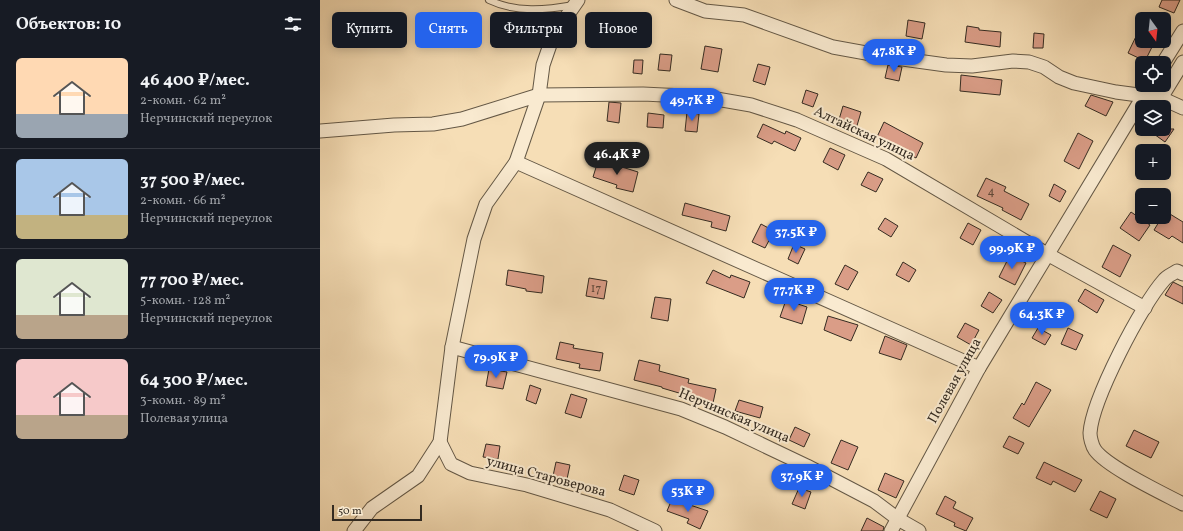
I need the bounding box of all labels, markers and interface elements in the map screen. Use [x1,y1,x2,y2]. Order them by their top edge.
chip: Купить [332,12,407,48]
chip: Снять [415,12,482,48]
chip: Фильтры [490,12,577,48]
chip: Новое [585,12,652,48]
north arrow [1135,12,1171,48]
map controls [1135,12,1171,224]
text: Объектов: 10 [16,13,121,36]
icon: filters [282,13,304,35]
pin: 47.8K ₽ [857,39,931,73]
text: 47.8K ₽ [872,43,916,61]
button: locate [1135,56,1171,92]
text: 46 400 ₽/мес. [140,69,250,92]
icon: home [48,74,96,122]
pin: 49.7K ₽ [655,88,729,122]
text: 2-комн. · 62 m² [140,92,226,110]
text: 49.7K ₽ [669,92,715,110]
button: layers [1135,100,1171,136]
street label: Алтайская улица [810,102,918,166]
text: Нерчинский переулок [140,110,272,128]
pin: 46.4K ₽ [580,142,654,176]
button: + [1135,144,1171,180]
text: 46.4K ₽ [593,146,641,164]
text: 37 500 ₽/мес. [140,169,245,192]
icon: home [48,175,96,223]
house number: 4 [987,184,995,200]
button: − [1135,188,1171,224]
text: 2-комн. · 66 m² [140,192,226,210]
text: Нерчинский переулок [140,210,272,228]
pin: 37.5K ₽ [759,220,833,254]
text: 37.5K ₽ [775,224,817,242]
pin: 99.9K ₽ [975,236,1049,270]
text: 99.9K ₽ [989,240,1035,258]
text: 77 700 ₽/мес. [140,269,244,292]
icon: home [48,275,96,323]
pin: 77.7K ₽ [757,278,831,312]
house number: 17 [591,281,601,297]
text: 77.7K ₽ [773,282,815,300]
text: 5-комн. · 128 m² [140,292,230,310]
pin: 64.3K ₽ [1005,302,1079,336]
text: 64.3K ₽ [1019,306,1065,324]
text: Нерчинский переулок [140,310,272,328]
street label: Полевая улица [924,335,986,427]
pin: 79.9K ₽ [459,345,533,379]
text: 79.9K ₽ [474,349,518,367]
text: 64 300 ₽/мес. [140,369,248,392]
icon: home [48,375,96,423]
street label: Нерчинская улица [675,384,793,448]
text: 3-комн. · 89 m² [140,392,225,410]
text: Полевая улица [140,410,228,428]
street label: улица Староверова [484,452,608,502]
pin: 37.9K ₽ [765,464,839,498]
text: 37.9K ₽ [780,468,824,486]
pin: 53K ₽ [660,479,716,513]
text: 53K ₽ [671,483,705,501]
scale bar [332,503,422,522]
text: 50 m [338,504,362,519]

